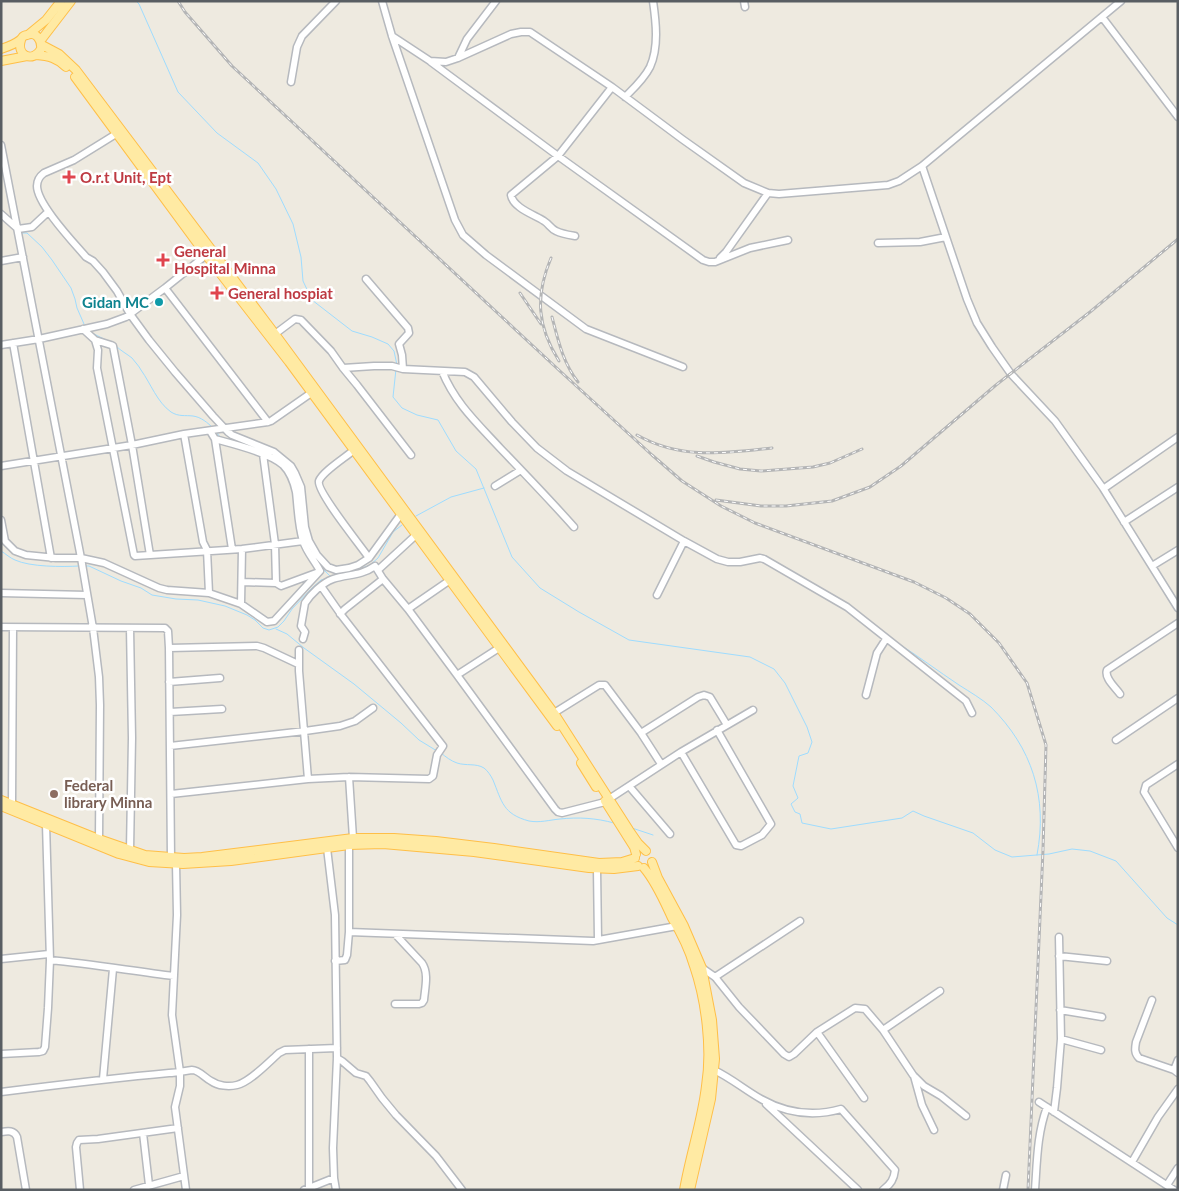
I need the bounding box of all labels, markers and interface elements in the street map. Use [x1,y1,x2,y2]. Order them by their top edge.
place label: O.r.t Unit, Ept [80,168,172,186]
marker: O.r.t Unit, Ept [62,170,76,184]
place label: General Hospital Minna [174,242,276,277]
marker: General Hospital Minna [156,253,170,267]
place label: General hospiat [228,284,333,302]
marker: General hospiat [210,286,224,300]
place label: Gidan MC [82,293,149,311]
marker: Gidan MC [153,296,165,308]
place label: Federal library Minna [64,776,152,811]
marker: Federal library Minna [48,788,60,800]

